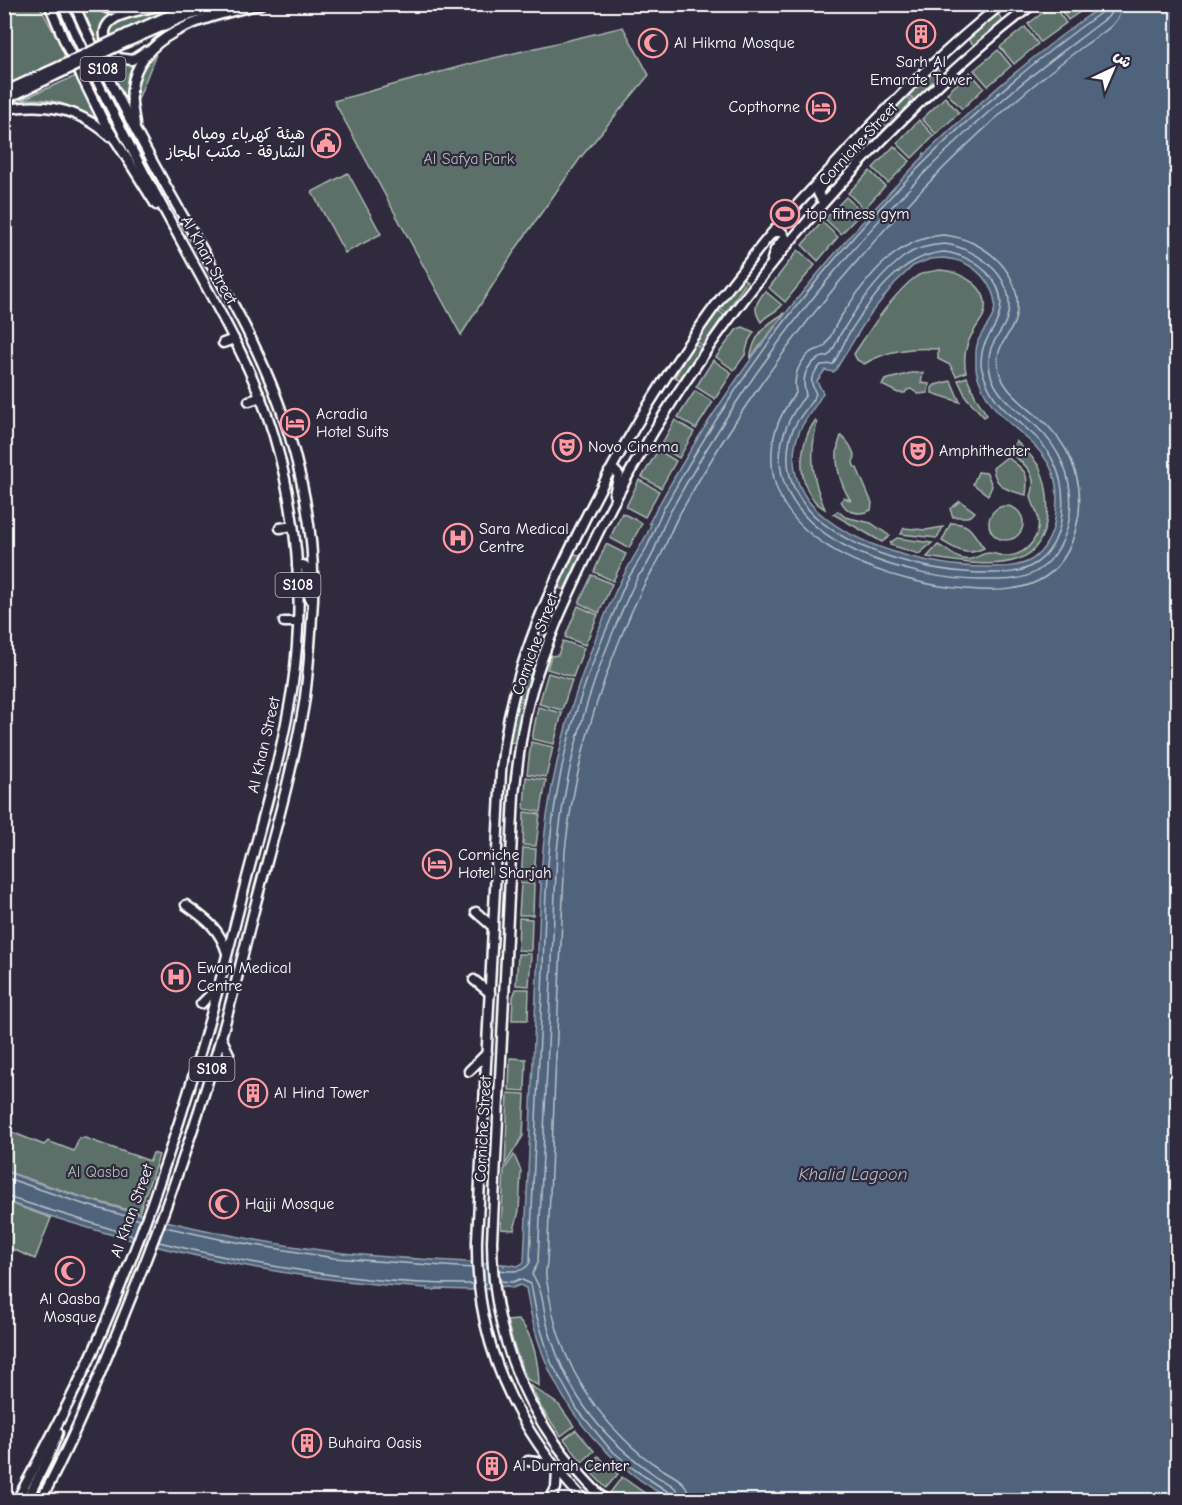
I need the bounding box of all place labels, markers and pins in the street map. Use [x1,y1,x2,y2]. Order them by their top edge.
building icon: Sarh Al Emarate Tower [905,18,937,50]
mosque icon: Al Hikma Mosque [637,27,669,59]
place label: Al Hikma Mosque [674,34,795,52]
place label: Sarh Al Emarate Tower [870,53,973,89]
hotel icon: Copthorne [805,91,837,123]
place label: Copthorne [729,98,800,116]
place label: هيئة كهرباء ومياه الشارقة - مكتب المجاز [165,125,305,161]
public building icon: هيئة كهرباء ومياه الشارقة - مكتب المجاز [310,127,342,159]
sports icon: top fitness gym [769,198,801,230]
place label: top fitness gym [805,205,909,223]
place label: Acradia Hotel Suits [316,405,389,441]
hotel icon: Acradia Hotel Suits [279,407,311,439]
theatre icon: Novo Cinema [551,431,583,463]
theatre icon: Amphitheater [902,435,934,467]
place label: Novo Cinema [588,438,679,456]
place label: Amphitheater [939,442,1031,460]
place label: Sara Medical Centre [479,520,569,556]
hospital icon: Sara Medical Centre [442,522,474,554]
place label: Corniche Hotel Sharjah [458,846,552,882]
hotel icon: Corniche Hotel Sharjah [421,848,453,880]
place label: Ewan Medical Centre [197,959,291,995]
hospital icon: Ewan Medical Centre [160,961,192,993]
building icon: Al Hind Tower [237,1077,269,1109]
place label: Al Hind Tower [274,1084,370,1102]
mosque icon: Hajji Mosque [208,1188,240,1220]
place label: Hajji Mosque [245,1195,334,1213]
mosque icon: Al Qasba Mosque [54,1255,86,1287]
place label: Al Qasba Mosque [39,1290,101,1326]
building icon: Buhaira Oasis [291,1427,323,1459]
place label: Buhaira Oasis [328,1434,422,1452]
building icon: Al Durrah Center [476,1450,508,1482]
place label: Al Durrah Center [513,1457,630,1475]

